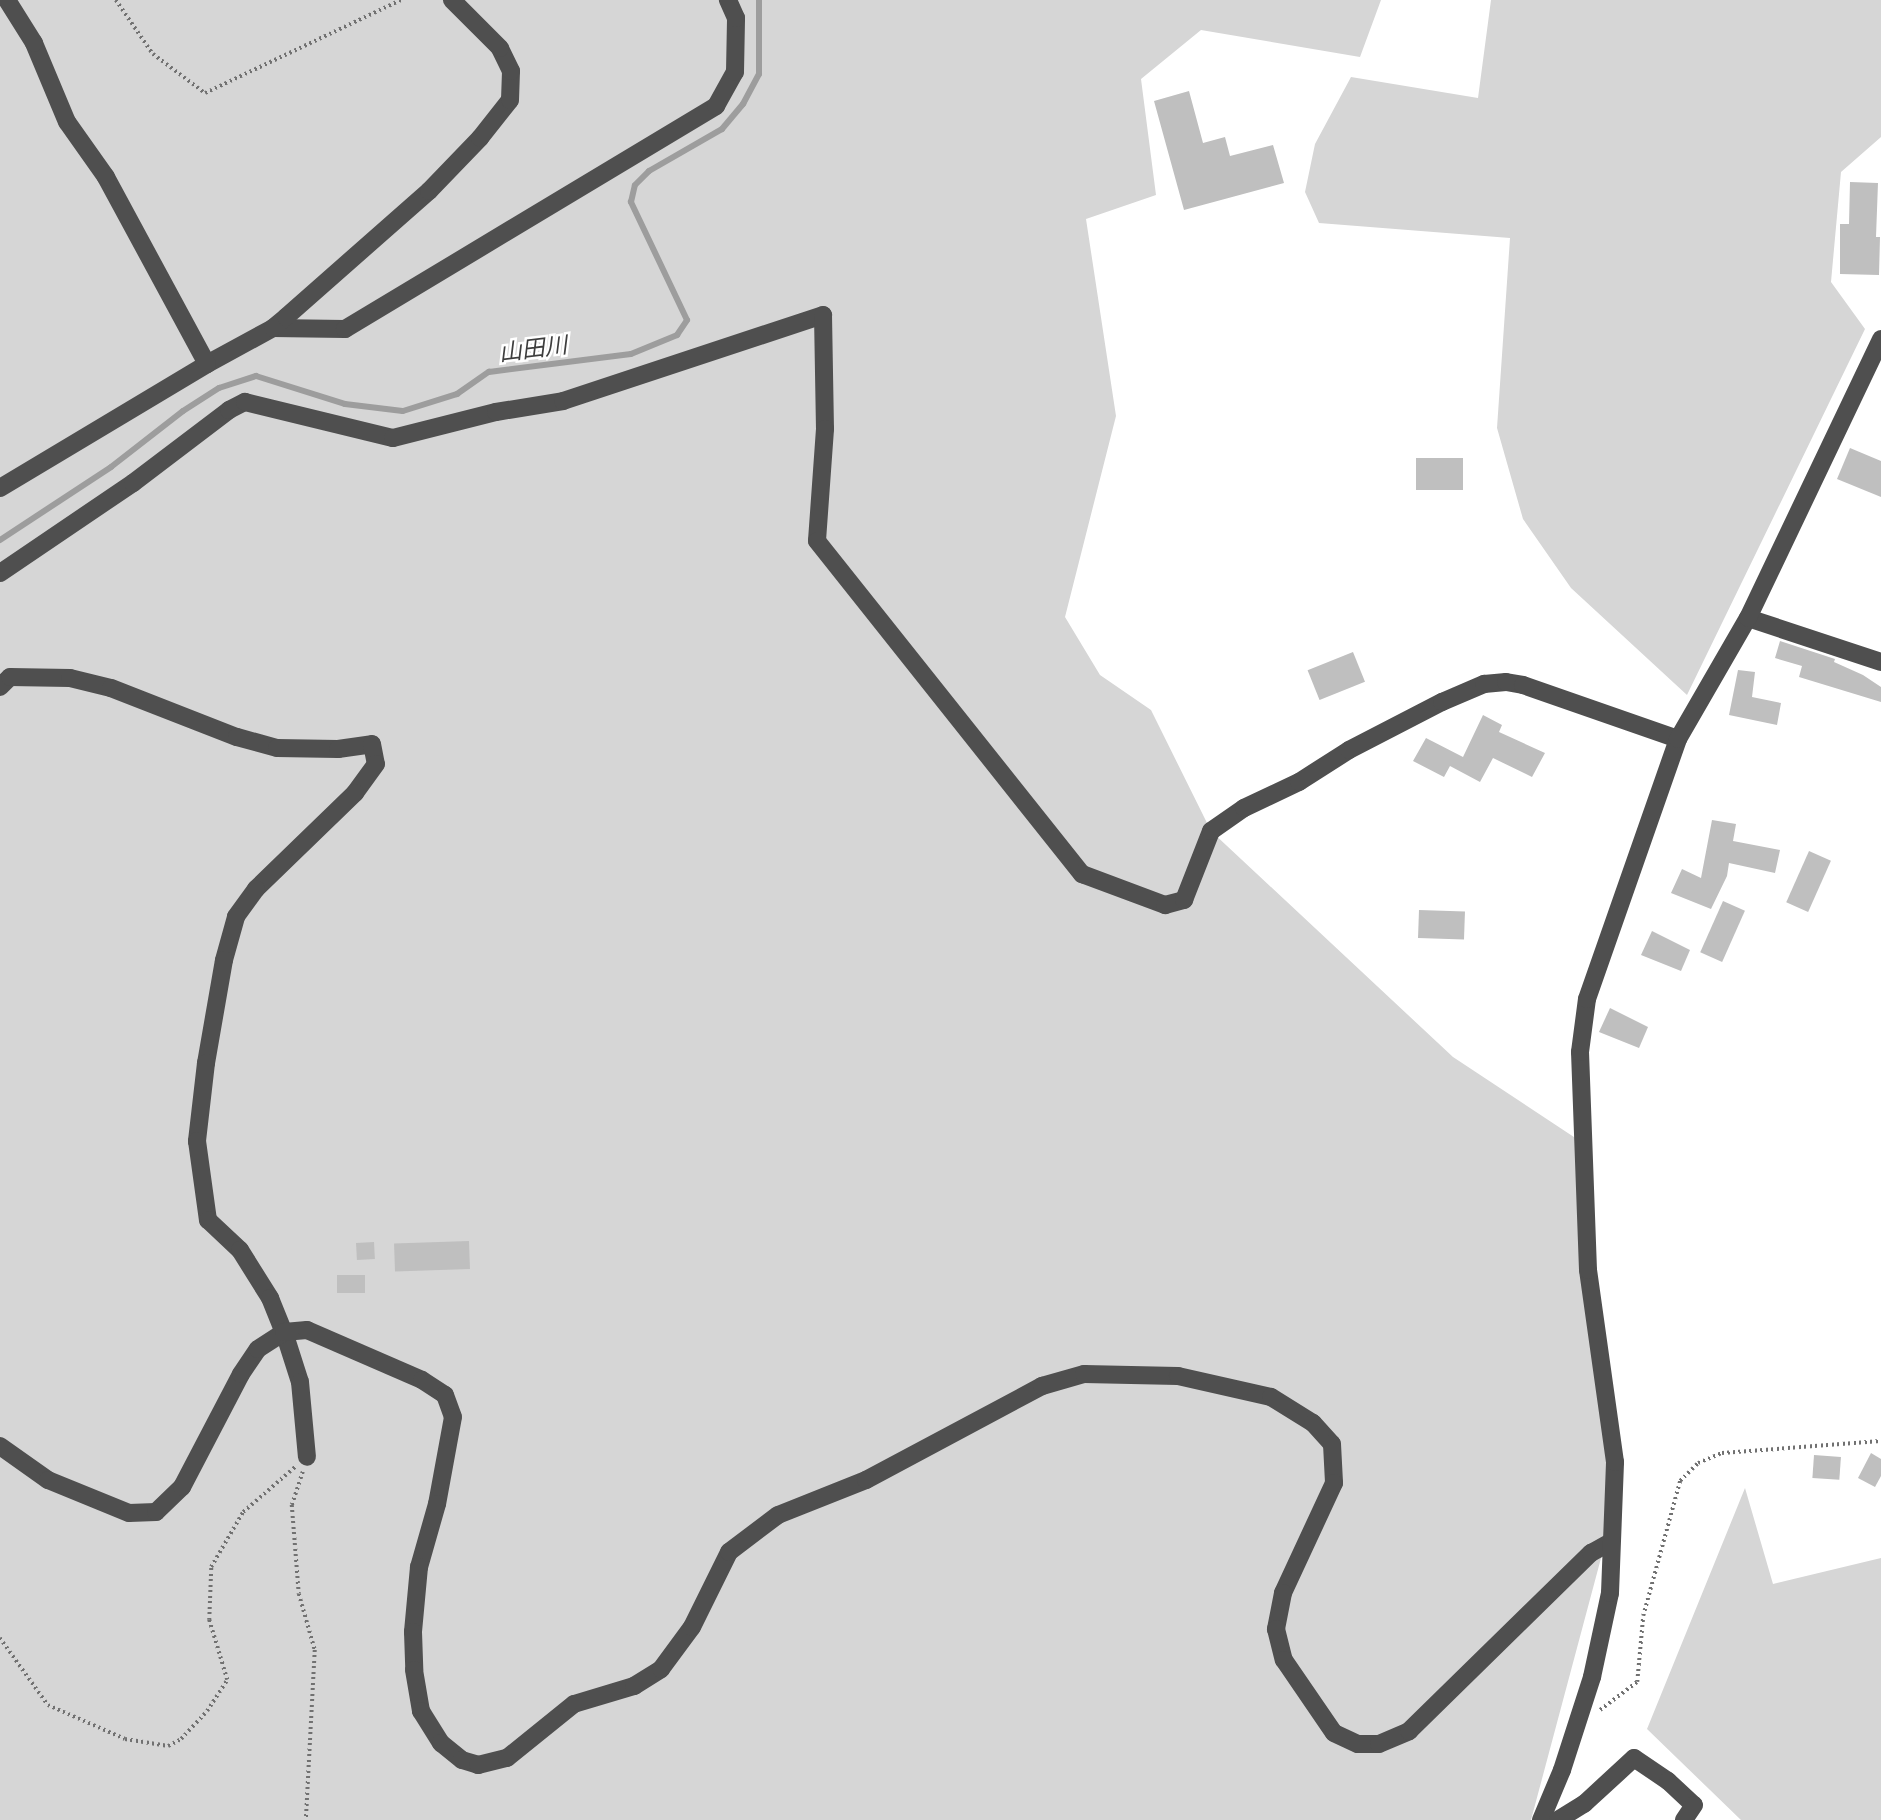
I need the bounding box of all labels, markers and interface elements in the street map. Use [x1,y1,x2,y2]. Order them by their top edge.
water label: 山田川 [497,331,569,367]

